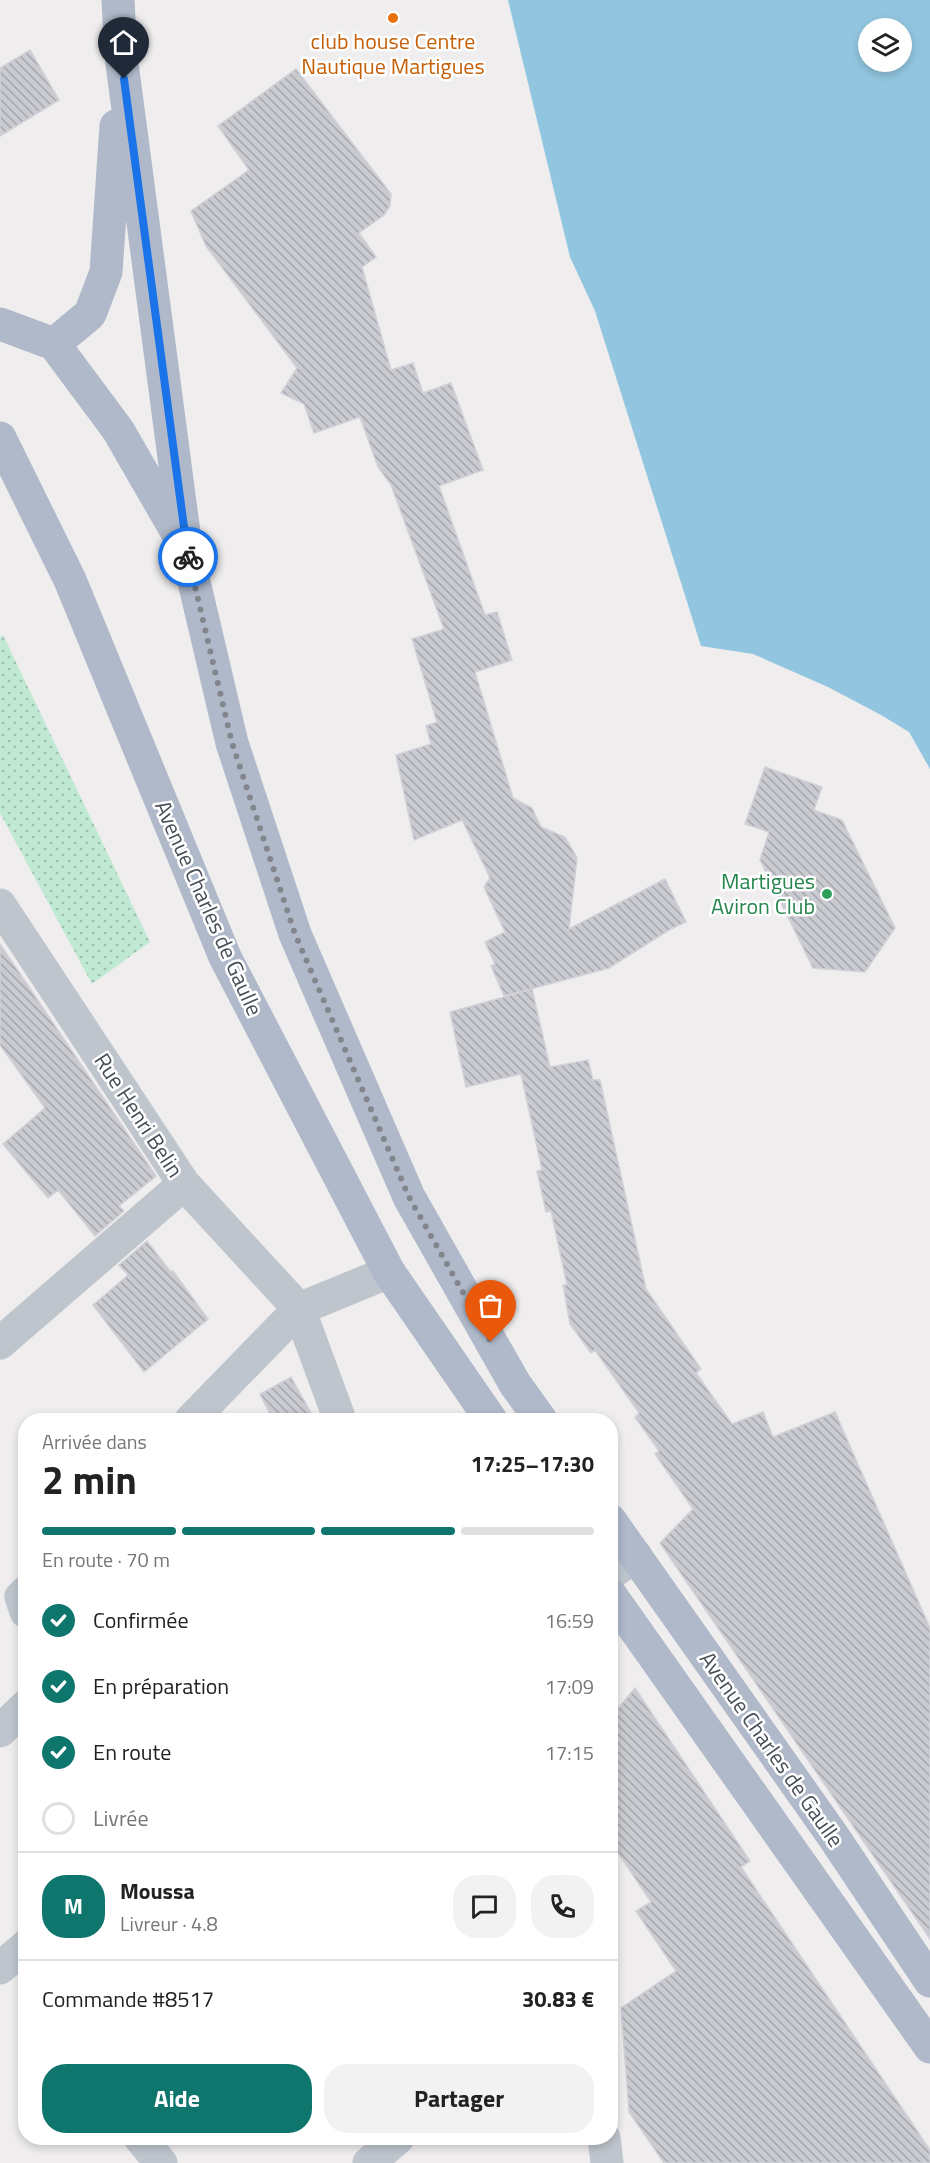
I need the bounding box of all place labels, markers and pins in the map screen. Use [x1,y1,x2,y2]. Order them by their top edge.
marker: club house Centre Nautique Martigues [386,11,400,25]
pin [98,17,149,79]
place label: club house Centre Nautique Martigues [301,24,485,83]
place label: Martigues Aviron Club [711,864,815,923]
marker: Martigues Aviron Club [820,887,834,901]
pin [465,1280,516,1342]

